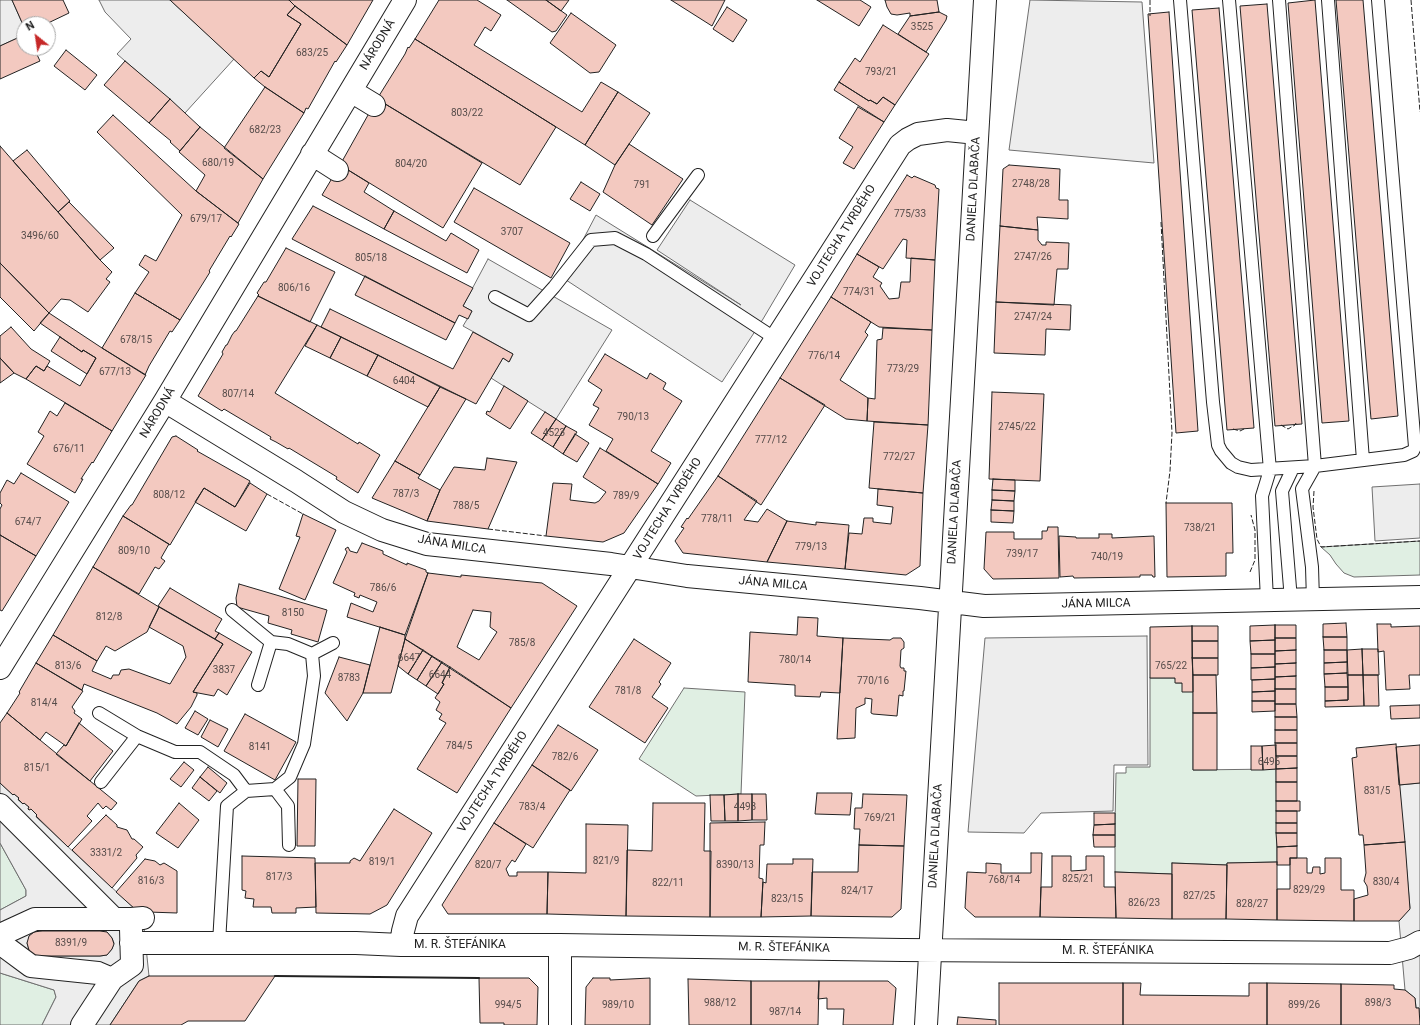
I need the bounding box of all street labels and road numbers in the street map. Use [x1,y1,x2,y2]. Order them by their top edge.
street label: NÁRODNÁ [357,17,399,73]
street label: DANIELA DLABAČA [964,136,984,242]
street label: VOJTECHA TVRDÉHO [805,182,879,290]
street label: NÁRODNÁ [137,385,179,441]
street label: VOJTECHA TVRDÉHO [631,455,705,563]
street label: DANIELA DLABAČA [945,459,965,565]
street label: JÁNA MILCA [417,532,487,558]
street label: JÁNA MILCA [738,574,808,594]
street label: JÁNA MILCA [1061,596,1131,612]
street label: VOJTECHA TVRDÉHO [455,729,531,835]
street label: DANIELA DLABAČA [926,783,946,889]
street label: M. R. ŠTEFÁNIKA [414,938,506,952]
street label: M. R. ŠTEFÁNIKA [738,940,830,956]
street label: M. R. ŠTEFÁNIKA [1062,944,1154,958]

